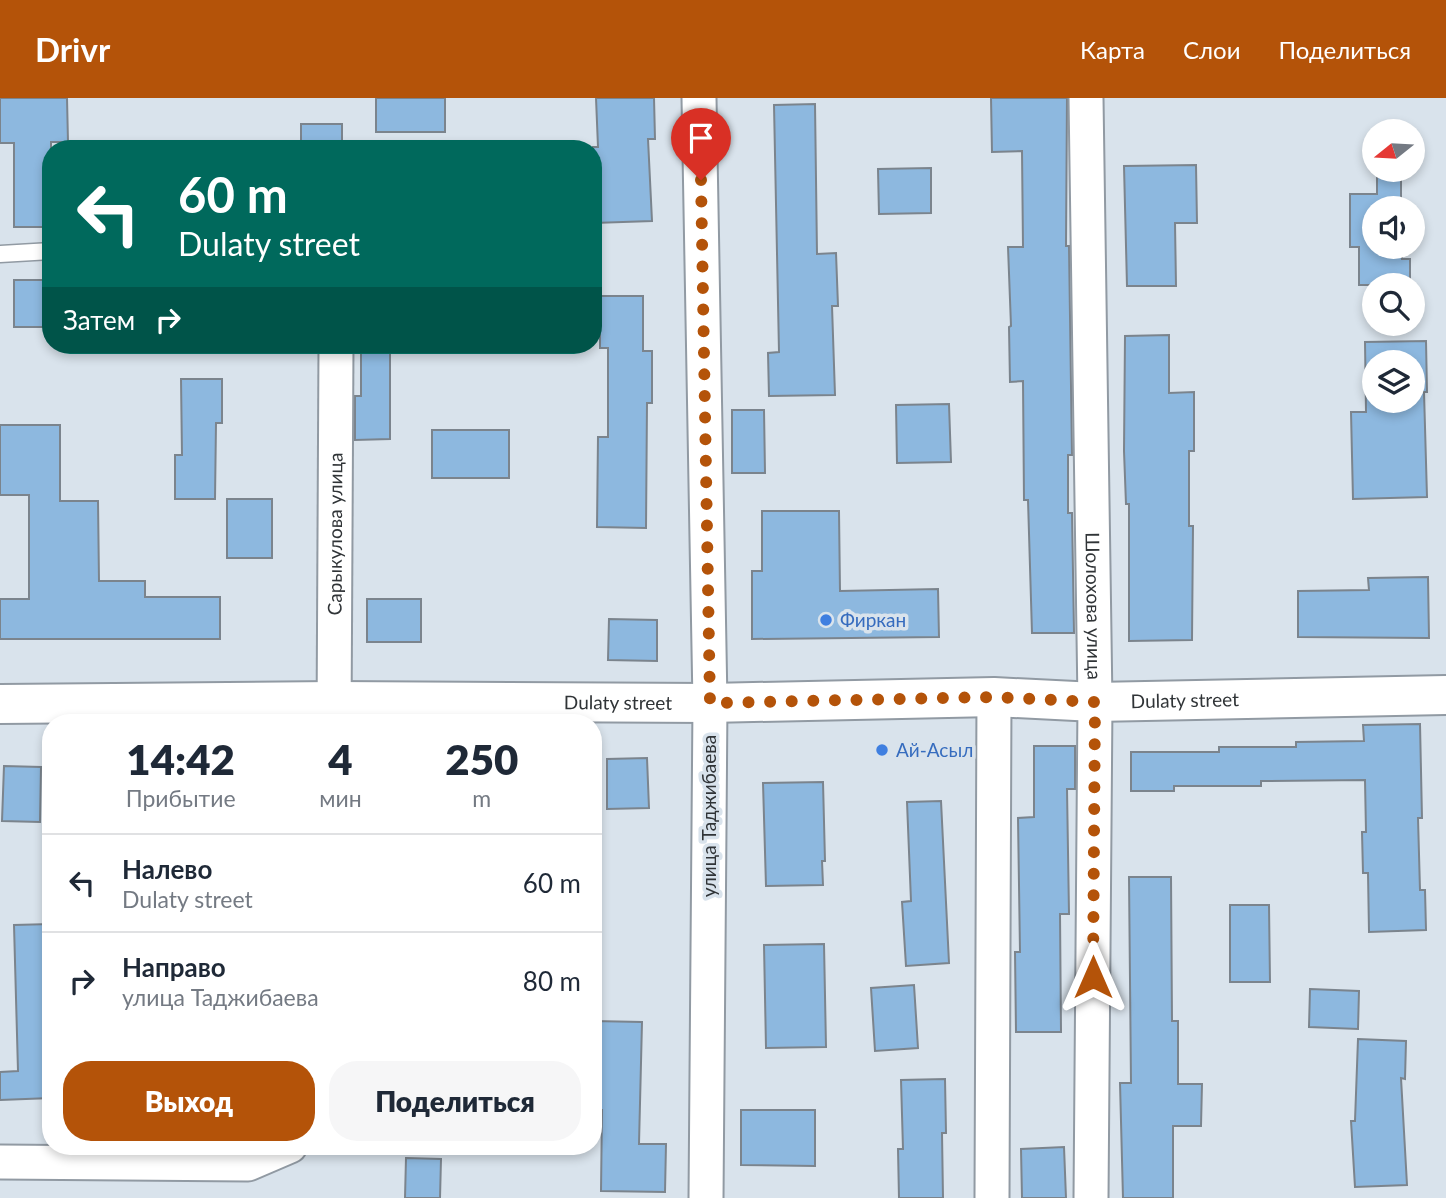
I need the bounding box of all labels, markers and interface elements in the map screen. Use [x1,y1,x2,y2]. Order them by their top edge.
text: Drivr [35,29,110,69]
text: Карта [1080,35,1145,64]
text: Слои [1183,35,1240,64]
text: Поделиться [1278,35,1411,64]
pin [671,108,731,180]
icon: arrive [682,119,720,157]
north arrow [1362,119,1424,182]
map controls [1362,119,1425,413]
text: 60 m [178,165,288,223]
icon: left [63,168,154,259]
button: sound [1362,196,1425,259]
text: Dulaty street [178,224,360,263]
button: search [1362,273,1425,336]
icon: right [149,301,187,339]
text: Затем [63,304,135,336]
button: layers [1362,350,1425,413]
street label: Сарыкулова улица [323,452,346,616]
street label: Шолохова улица [1081,532,1107,680]
place label: Фиркан [840,608,906,631]
marker: Фиркан [818,612,834,628]
street label: Dulaty street [1130,687,1239,712]
street label: Dulaty street [564,690,672,714]
text: 14:42 [126,734,235,784]
text: 4 [328,734,353,784]
text: 250 [445,734,518,784]
street label: улица Таджибаева [697,735,720,897]
place label: Ай-Асыл [896,738,973,761]
marker: Ай-Асыл [874,742,890,758]
text: Прибытие [126,784,236,812]
text: мин [319,784,362,812]
text: m [472,784,491,812]
text: Налево [122,853,212,885]
icon: left [63,864,101,902]
text: 60 m [523,867,581,899]
text: Dulaty street [122,885,253,913]
position arrow [1056,940,1130,1014]
text: Направо [122,951,226,983]
icon: right [63,962,101,1000]
text: 80 m [523,965,581,997]
text: улица Таджибаева [122,983,319,1011]
button: Выход [63,1061,315,1141]
button: Поделиться [329,1061,581,1141]

